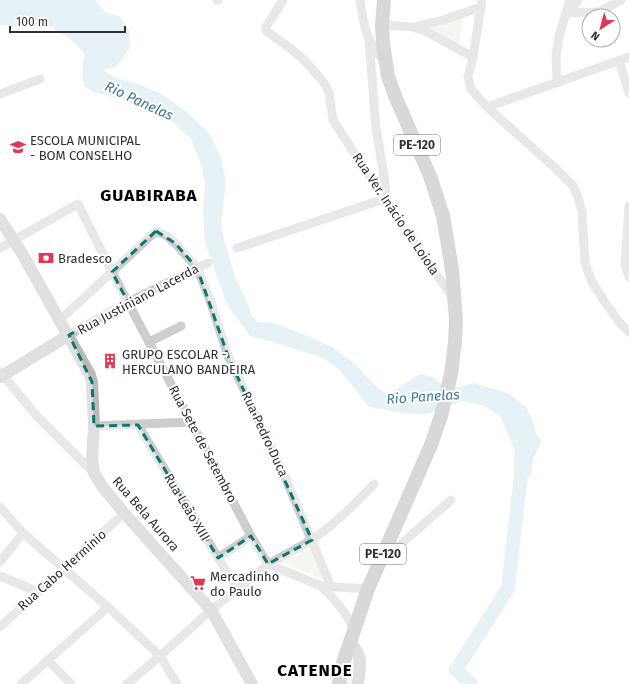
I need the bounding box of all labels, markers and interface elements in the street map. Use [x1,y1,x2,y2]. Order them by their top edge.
scale bar [10,8,125,34]
north arrow [581,8,621,48]
text: 100 m [16,15,48,29]
text: N [589,28,602,43]
water label: Rio Panelas [102,78,176,124]
place label: ESCOLA MUNICIPAL - BOM CONSELHO [30,133,141,163]
road number: PE-120 [394,135,440,155]
school or university icon: ESCOLA MUNICIPAL - BOM CONSELHO [9,138,27,156]
street label: Rua Ver. Inácio de Loiola [350,150,442,278]
district label: GUABIRABA [100,185,198,206]
bank icon: Bradesco [37,249,55,267]
place label: Bradesco [58,251,112,266]
street label: Rua Justiniano Lacerda [75,261,201,337]
place label: GRUPO ESCOLAR - HERCULANO BANDEIRA [122,347,256,377]
building icon: GRUPO ESCOLAR - HERCULANO BANDEIRA [101,352,119,370]
street label: Rua Sete de Setembro [166,383,240,505]
water label: Rio Panelas [386,386,461,408]
street label: Rua Pedro Duca [239,389,291,479]
street label: Rua Leão XIII [161,471,213,543]
street label: Rua Bela Aurora [109,474,183,554]
street label: Rua Cabo Herminio [15,526,109,614]
road number: PE-120 [360,544,406,564]
place label: Mercadinho do Paulo [210,569,279,599]
supermarket icon: Mercadinho do Paulo [189,574,207,592]
district label: CATENDE [277,660,353,681]

